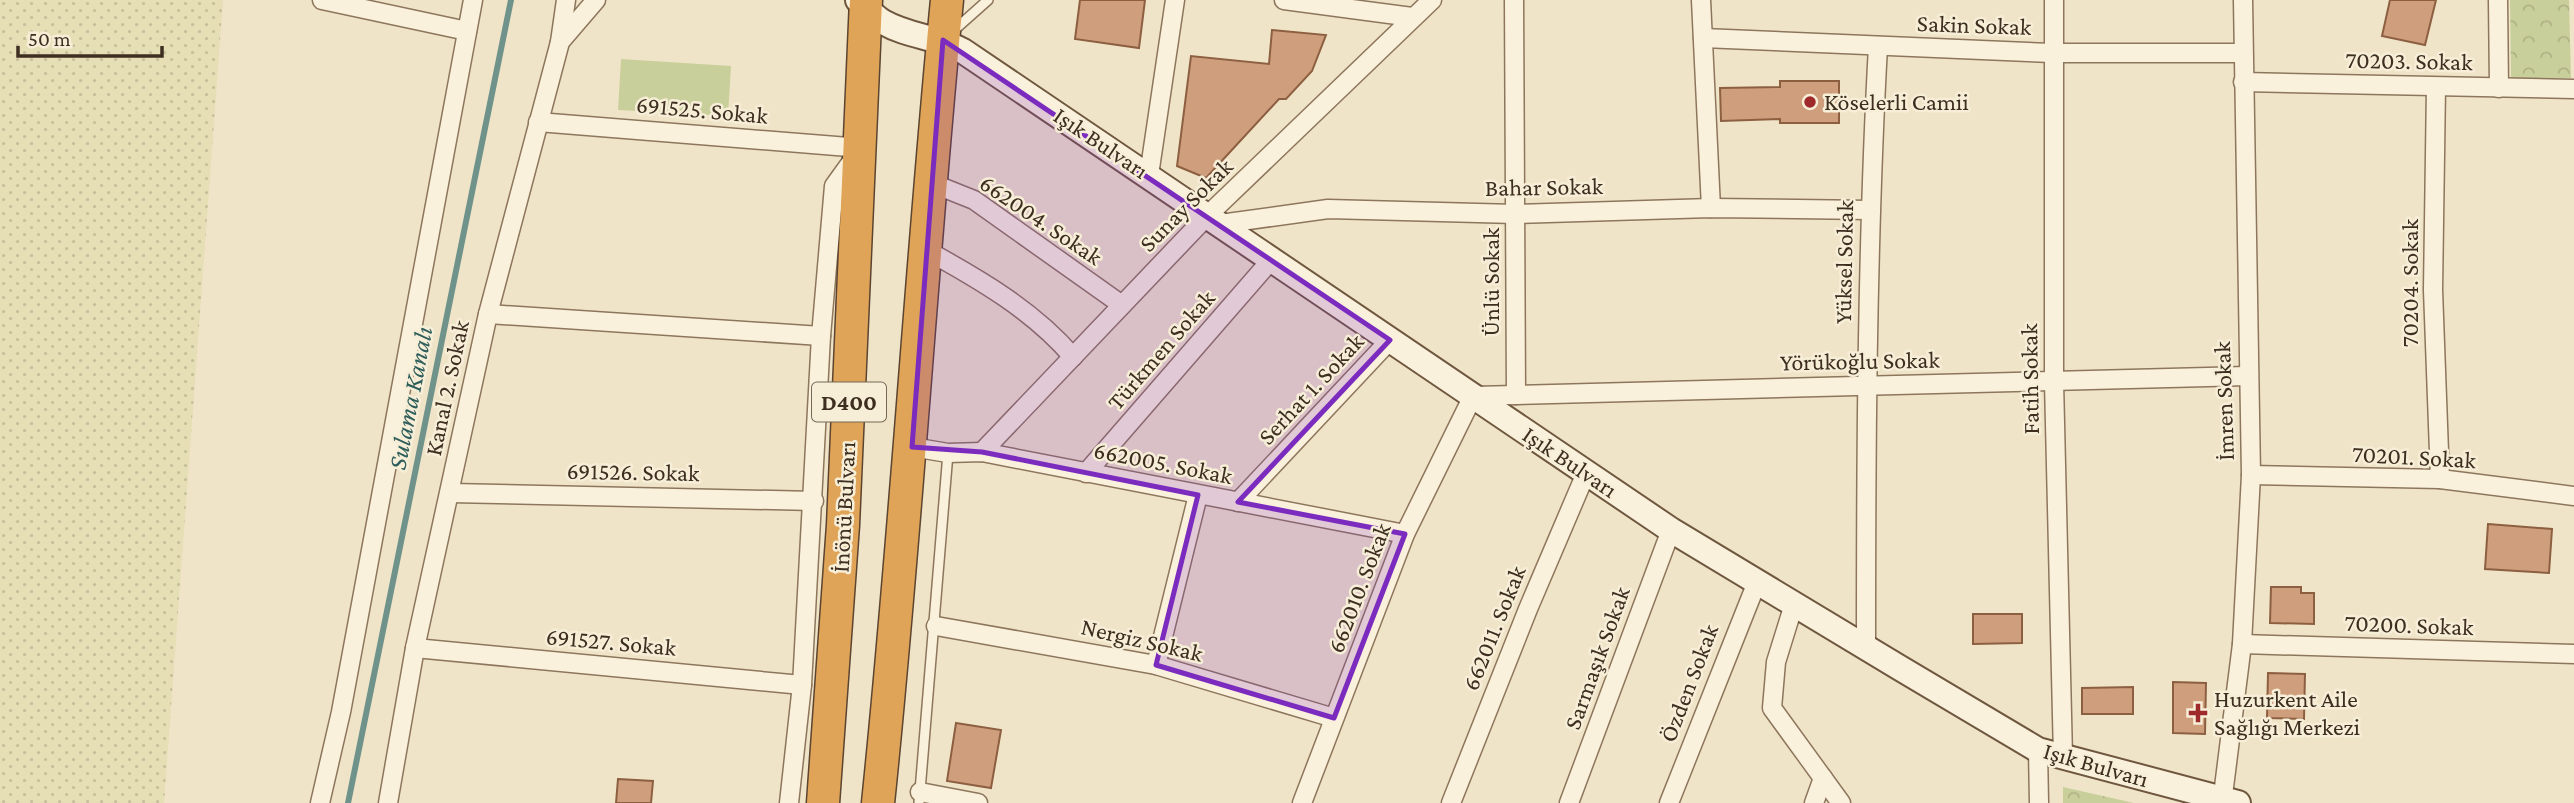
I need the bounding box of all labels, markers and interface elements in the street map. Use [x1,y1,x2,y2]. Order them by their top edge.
street label: Sakin Sokak [1916,9,2032,40]
scale bar [18,14,161,58]
text: 50 m [28,27,71,51]
street label: 70203. Sokak [2345,46,2473,75]
place label: Köselerli Camii [1824,88,1969,115]
street label: 691525. Sokak [635,90,770,129]
marker: Köselerli Camii [1802,94,1818,110]
street label: Işık Bulvarı [1049,101,1154,184]
street label: Sunay Sokak [1134,152,1238,257]
street label: 662004. Sokak [975,169,1108,271]
street label: Bahar Sokak [1485,172,1604,201]
street label: Yüksel Sokak [1829,199,1858,324]
street label: 70204. Sokak [2396,218,2423,347]
street label: Ünlü Sokak [1477,227,1504,337]
street label: Türkmen Sokak [1101,284,1220,415]
street label: Kanal 2. Sokak [419,317,474,458]
street label: Fatih Sokak [2015,323,2044,435]
water label: Sulama Kanalı [382,324,439,472]
street label: Serhat 1. Sokak [1252,327,1369,450]
street label: İmren Sokak [2208,340,2239,461]
street label: Yörükoğlu Sokak [1780,346,1941,375]
road number: D400 [812,382,886,422]
street label: Işık Bulvarı [1518,420,1623,503]
street label: 662005. Sokak [1092,436,1235,489]
street label: 70201. Sokak [2351,440,2477,473]
street label: İnönü Bulvarı [827,441,860,573]
street label: 691526. Sokak [566,457,700,486]
street label: 662010. Sokak [1321,519,1396,657]
street label: 662011. Sokak [1456,561,1531,694]
street label: Sarmaşık Sokak [1558,582,1635,733]
street label: 70200. Sokak [2344,609,2475,640]
street label: Nergiz Sokak [1079,612,1206,667]
street label: Özden Sokak [1654,620,1724,745]
street label: 691527. Sokak [545,622,678,661]
place label: Huzurkent Aile Sağlığı Merkezi [2214,685,2360,740]
marker: Huzurkent Aile Sağlığı Merkezi [2188,703,2208,723]
street label: Işık Bulvarı [2041,737,2152,792]

